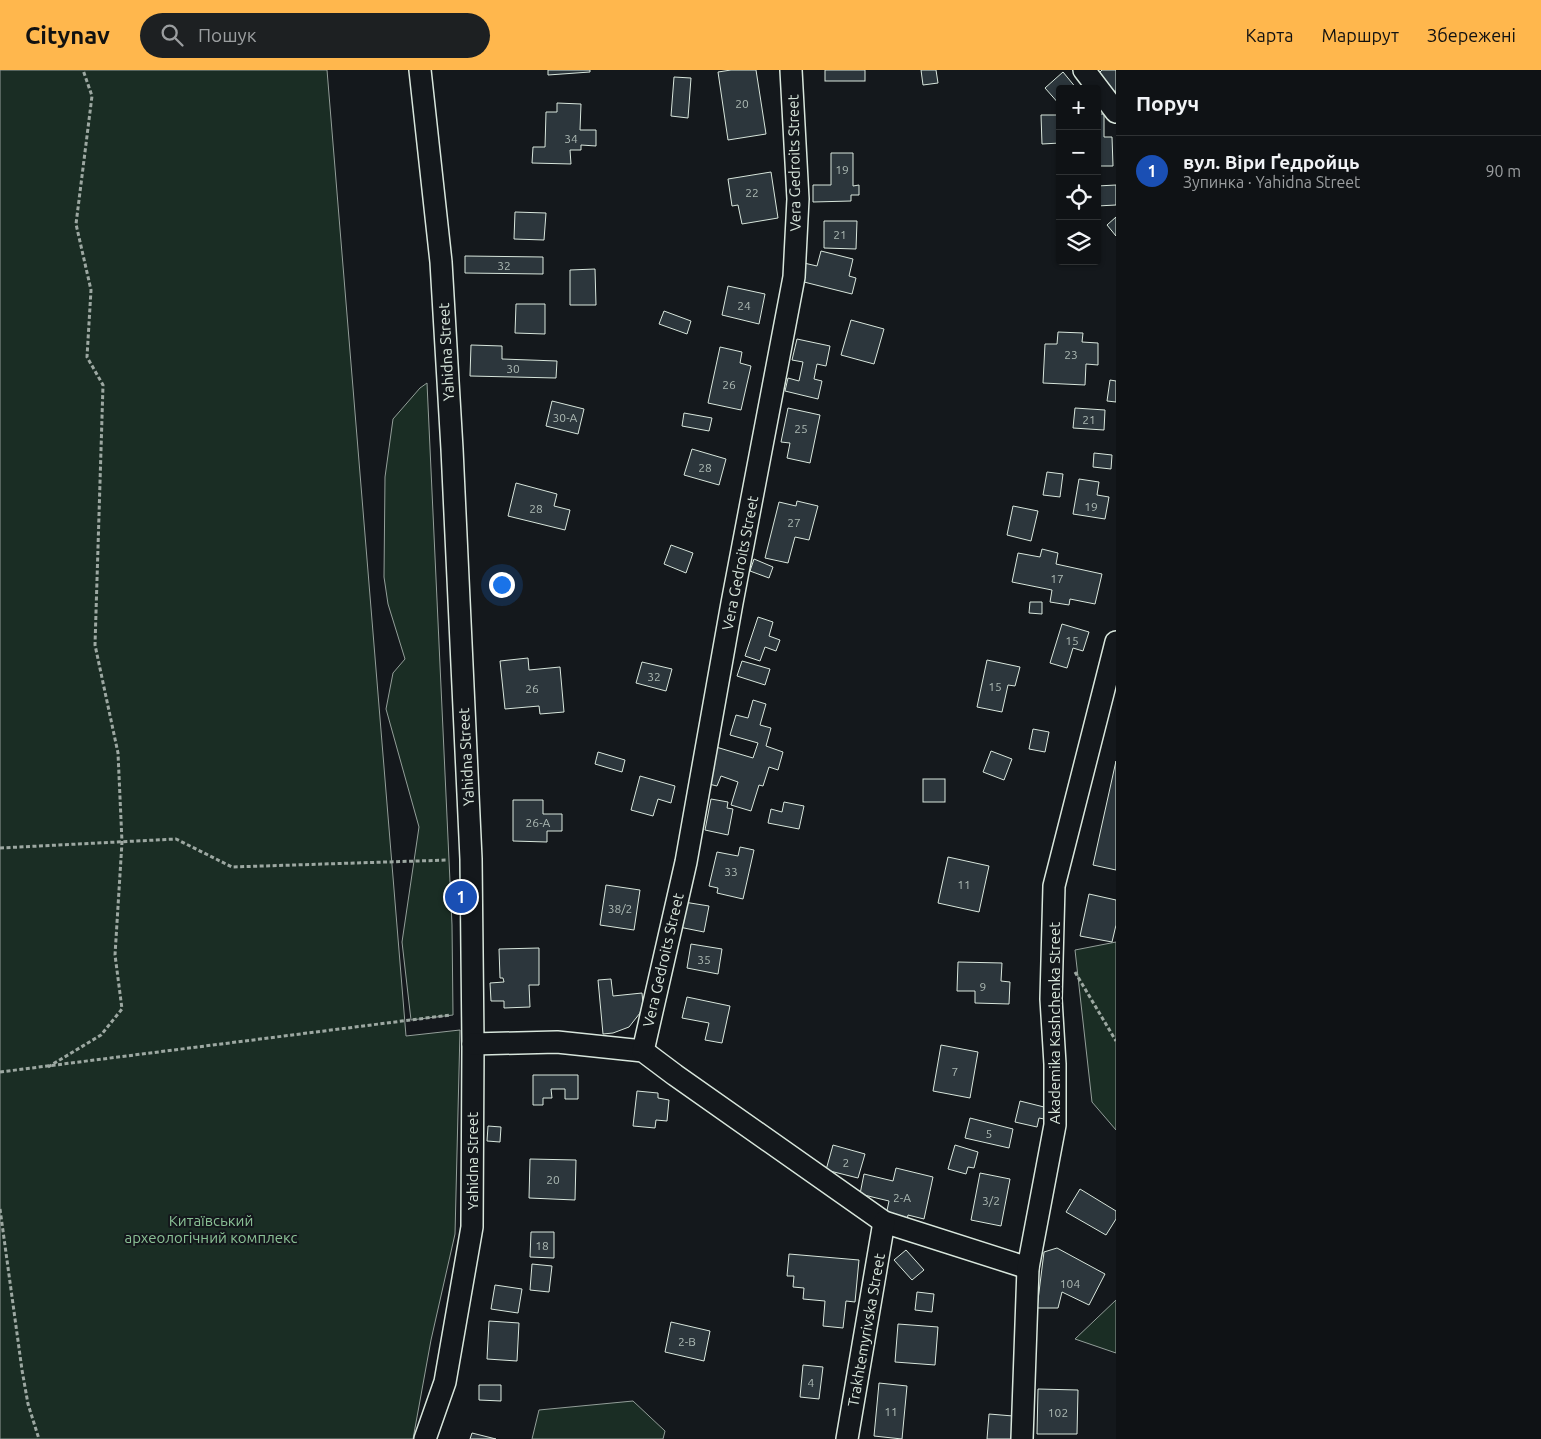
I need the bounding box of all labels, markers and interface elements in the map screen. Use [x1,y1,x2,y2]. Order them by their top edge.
search box [140,13,490,58]
icon: search [158,21,186,49]
text: Citynav [25,22,110,49]
text: Пошук [198,24,257,46]
text: Карта [1245,25,1293,45]
text: Маршрут [1321,25,1399,45]
text: Збережені [1427,25,1516,45]
map controls [1056,85,1101,265]
button: + [1056,85,1101,130]
text: Поруч [1136,91,1199,115]
street label: Vera Gedroits Street [784,94,804,232]
house number: 20 [735,97,749,110]
button: − [1056,130,1101,175]
house number: 34 [564,132,578,145]
text: вул. Віри Ґедройць [1183,151,1359,173]
text: 1 [1147,162,1157,180]
text: 90 m [1485,162,1521,180]
house number: 19 [835,163,849,176]
text: Зупинка · Yahidna Street [1183,173,1360,191]
button: locate [1056,175,1101,220]
house number: 22 [745,186,759,199]
button: layers [1056,220,1101,265]
house number: 21 [833,228,847,241]
house number: 32 [497,259,511,272]
house number: 24 [737,299,751,312]
street label: Yahidna Street [435,302,457,402]
house number: 23 [1064,348,1078,361]
house number: 30 [506,362,520,375]
house number: 26 [722,378,736,391]
house number: 30-А [553,411,578,424]
house number: 21 [1082,413,1096,426]
house number: 25 [794,422,808,435]
house number: 28 [698,461,712,474]
street label: Vera Gedroits Street [719,494,761,632]
house number: 19 [1084,500,1098,513]
house number: 28 [529,502,543,515]
house number: 27 [787,516,801,529]
your location [489,572,515,598]
house number: 17 [1050,572,1064,585]
house number: 15 [1065,634,1079,647]
house number: 32 [647,670,661,683]
house number: 15 [988,680,1002,693]
house number: 26 [525,682,539,695]
street label: Yahidna Street [455,707,477,807]
house number: 26-А [526,816,551,829]
house number: 33 [724,865,738,878]
pin: 1 [445,878,477,916]
house number: 11 [957,878,971,891]
street label: Vera Gedroits Street [639,891,687,1029]
house number: 38/2 [608,902,632,915]
street label: Akademika Kashchenka Street [1046,922,1063,1124]
house number: 35 [697,953,711,966]
house number: 9 [980,980,986,993]
house number: 7 [952,1065,958,1078]
street label: Yahidna Street [464,1112,481,1210]
house number: 5 [986,1127,992,1140]
house number: 2 [843,1156,849,1169]
house number: 20 [546,1173,560,1186]
house number: 2-А [893,1191,911,1204]
house number: 3/2 [982,1194,1000,1207]
park label: Китаївський археологічний комплекс [124,1212,298,1246]
house number: 18 [535,1239,549,1252]
street label: Trakhtemyrivska Street [844,1252,888,1408]
house number: 104 [1060,1277,1080,1290]
house number: 2-В [678,1335,696,1348]
house number: 4 [808,1376,815,1389]
house number: 11 [884,1405,898,1418]
house number: 102 [1048,1406,1068,1419]

